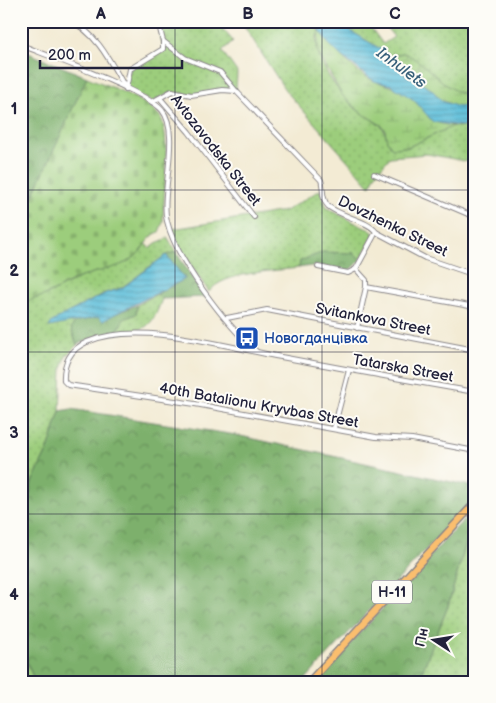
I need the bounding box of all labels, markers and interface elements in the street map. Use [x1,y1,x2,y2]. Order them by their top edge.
text: A [95,5,106,24]
text: B [242,5,254,24]
text: C [389,5,401,24]
scale bar [40,38,182,70]
water label: Inhulets [372,43,430,93]
text: 200 m [48,46,91,65]
street label: Avtozavodska Street [166,91,265,210]
text: 1 [11,100,17,119]
street label: Dovzhenka Street [335,192,451,261]
text: 2 [9,262,19,281]
street label: Svitankova Street [314,299,432,340]
bus stop icon: Новогданцівка [234,325,260,351]
place label: Новогданцівка [264,329,368,348]
street label: Tatarska Street [351,350,455,387]
street label: 40th Batalionu Kryvbas Street [158,379,360,432]
text: 3 [9,424,19,443]
road number: Н-11 [372,580,412,604]
text: 4 [9,586,19,605]
north arrow [408,616,458,666]
text: Пн [412,627,432,648]

